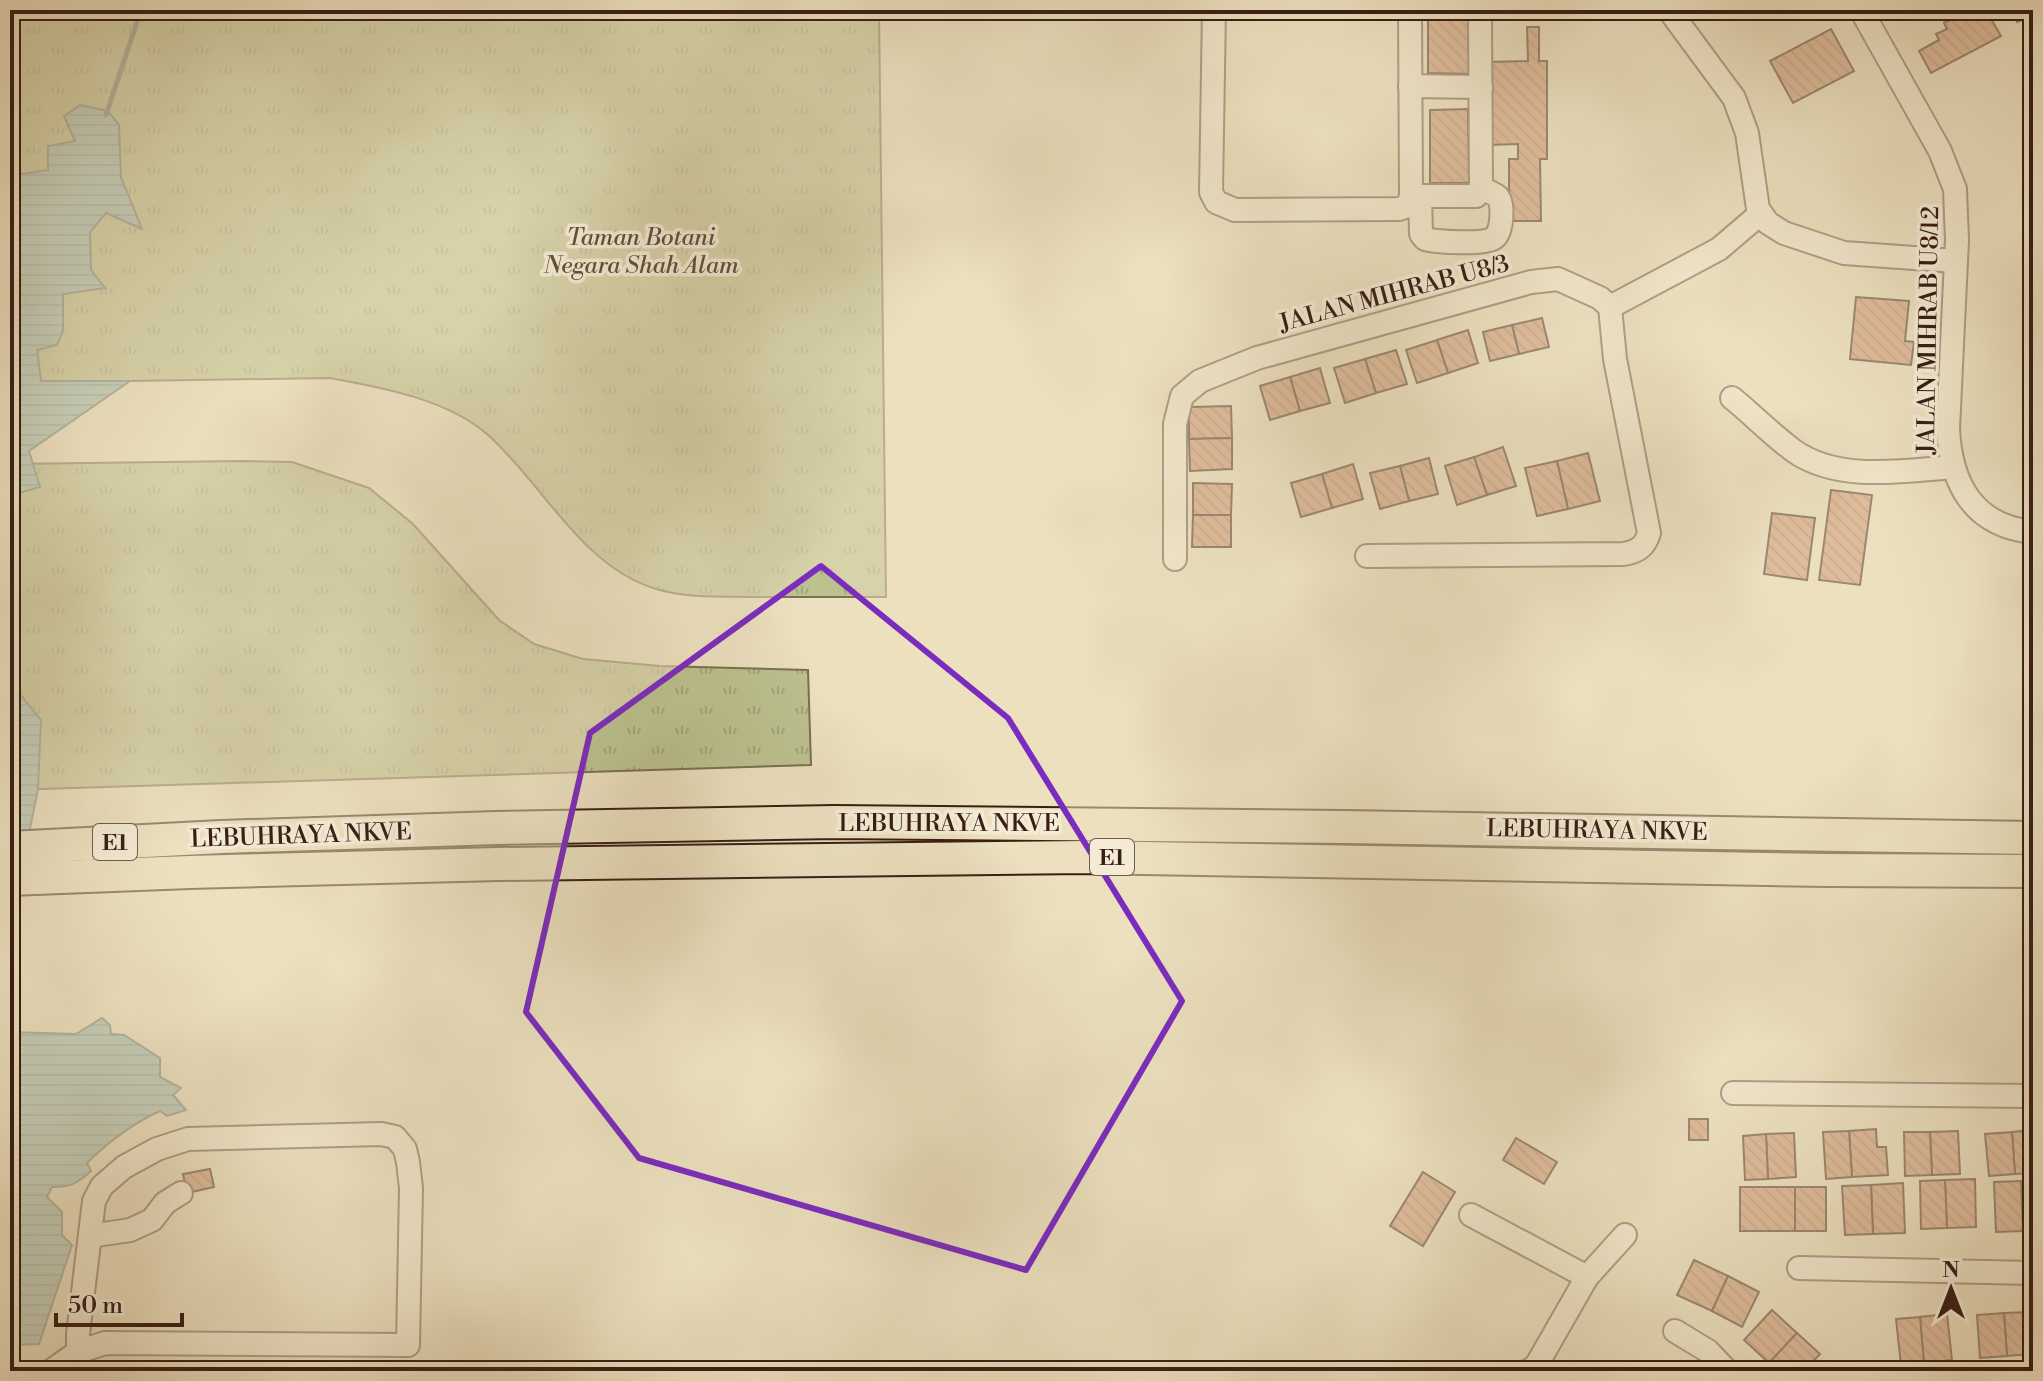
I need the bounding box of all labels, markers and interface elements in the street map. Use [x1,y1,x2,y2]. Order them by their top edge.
street label: JALAN MIHRAB U8/12 [1912,206,1946,455]
park label: Taman Botani Negara Shah Alam [542,223,739,281]
street label: JALAN MIHRAB U8/3 [1275,249,1513,339]
street label: LEBUHRAYA NKVE [838,809,1060,839]
street label: LEBUHRAYA NKVE [1486,814,1708,848]
street label: LEBUHRAYA NKVE [190,817,412,855]
road number: E1 [93,824,137,860]
road number: E1 [1090,839,1134,875]
north arrow [1911,1249,1991,1329]
text: N [1942,1257,1960,1284]
scale bar [56,1277,182,1327]
text: 50 m [68,1291,123,1321]

